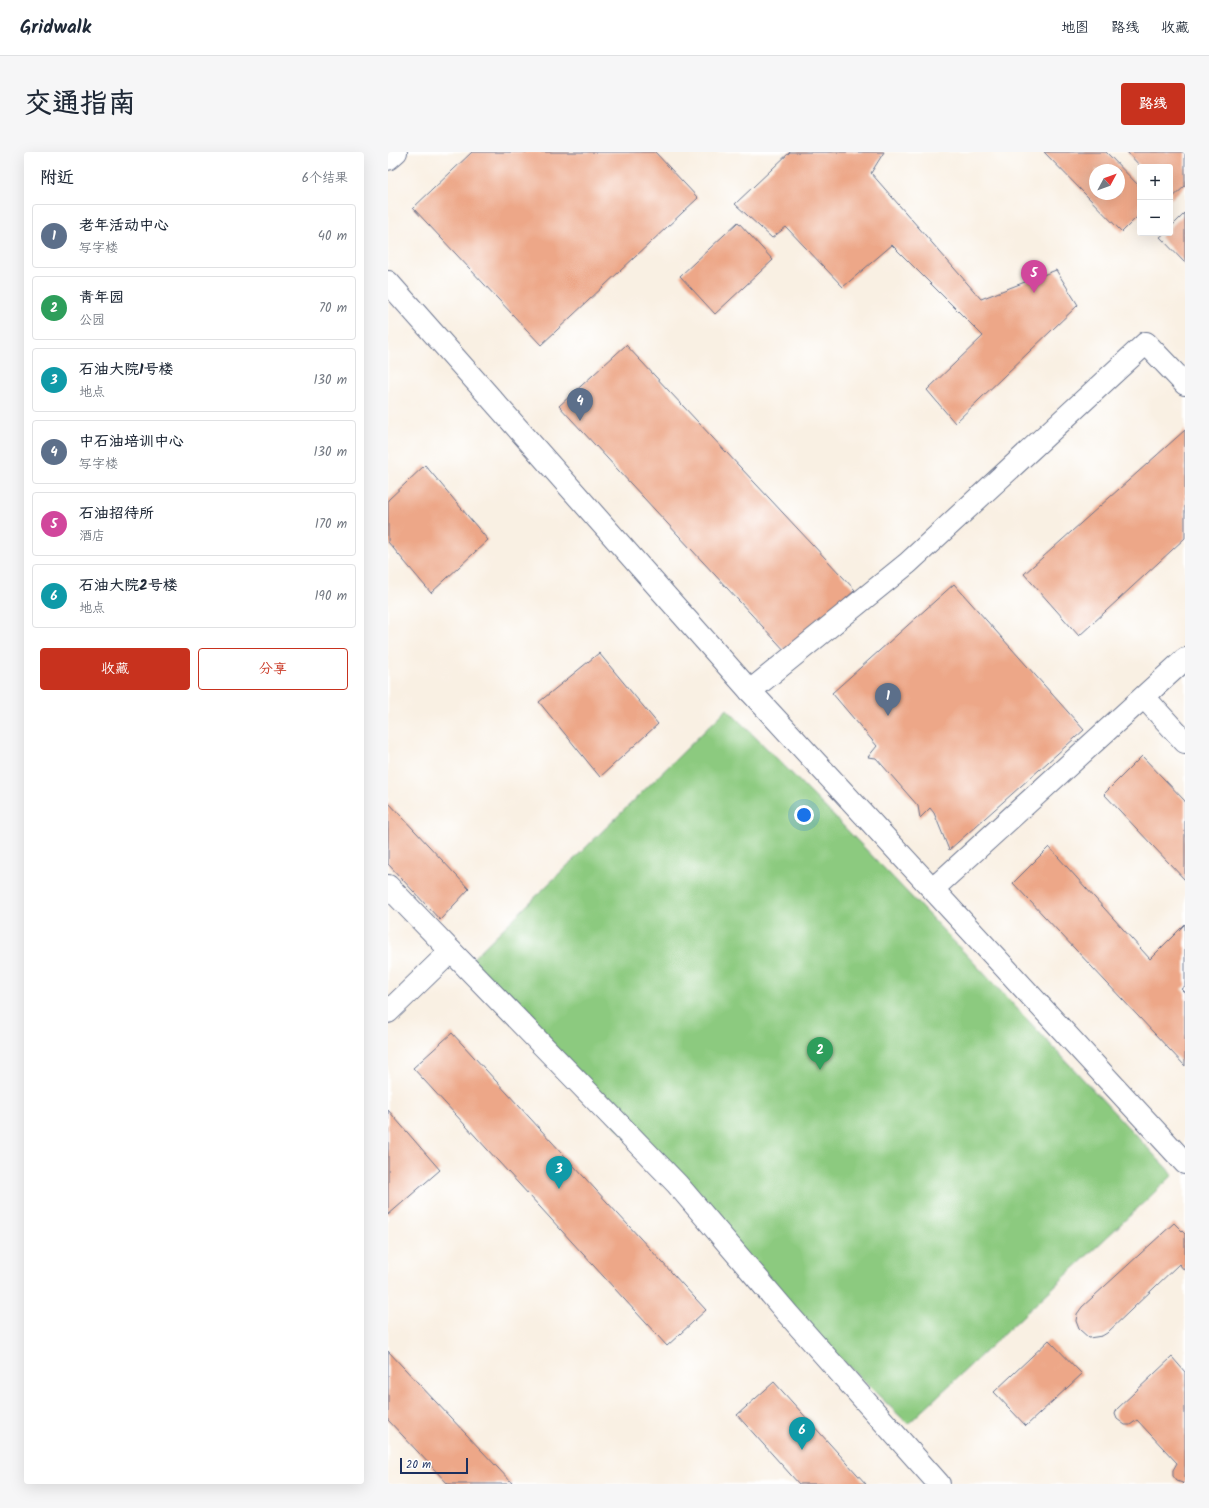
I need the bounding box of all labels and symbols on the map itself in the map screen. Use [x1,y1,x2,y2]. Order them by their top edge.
north arrow [1089,164,1125,200]
pin: 5 [1021,260,1047,293]
pin: 4 [567,388,593,421]
pin: 1 [875,683,901,716]
your location [794,805,814,825]
pin: 2 [807,1037,833,1070]
pin: 3 [546,1156,572,1189]
pin: 6 [789,1417,815,1450]
scale bar [400,1456,468,1475]

